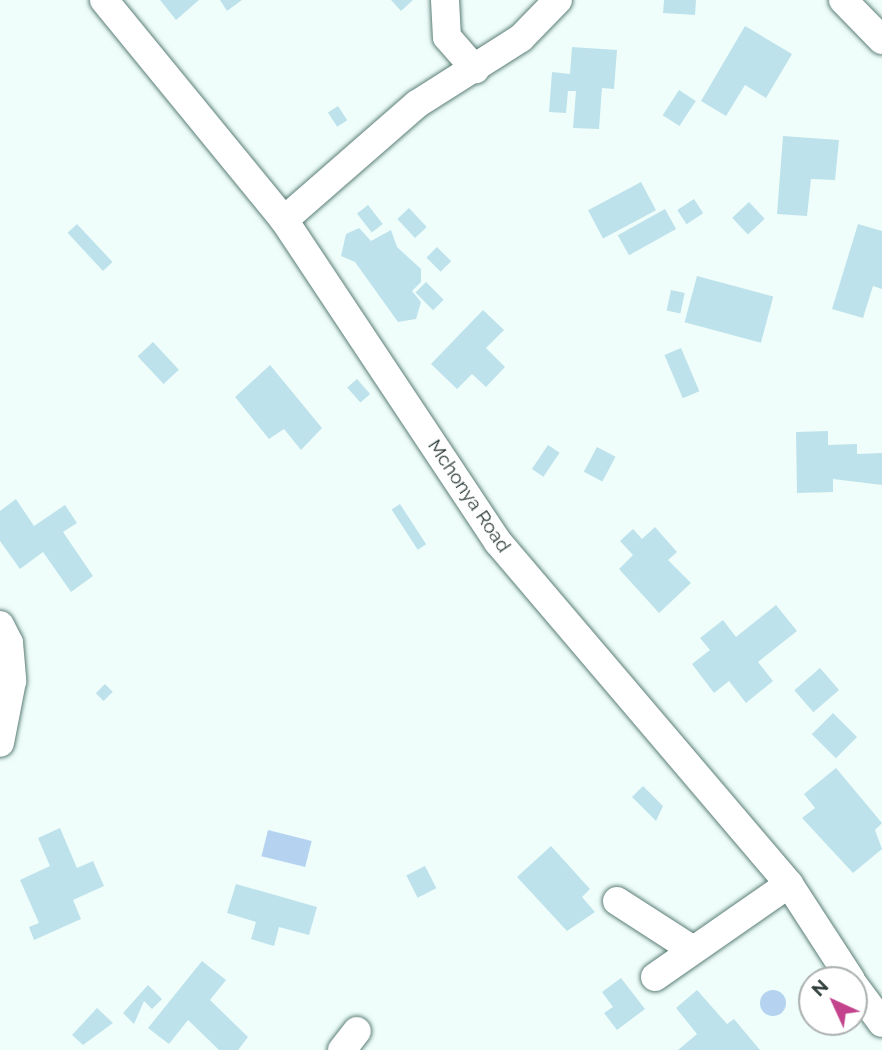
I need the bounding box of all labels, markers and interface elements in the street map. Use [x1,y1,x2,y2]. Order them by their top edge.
street label: Mchonya Road [423,435,515,557]
north arrow [798,966,868,1036]
text: N [807,975,832,1000]

